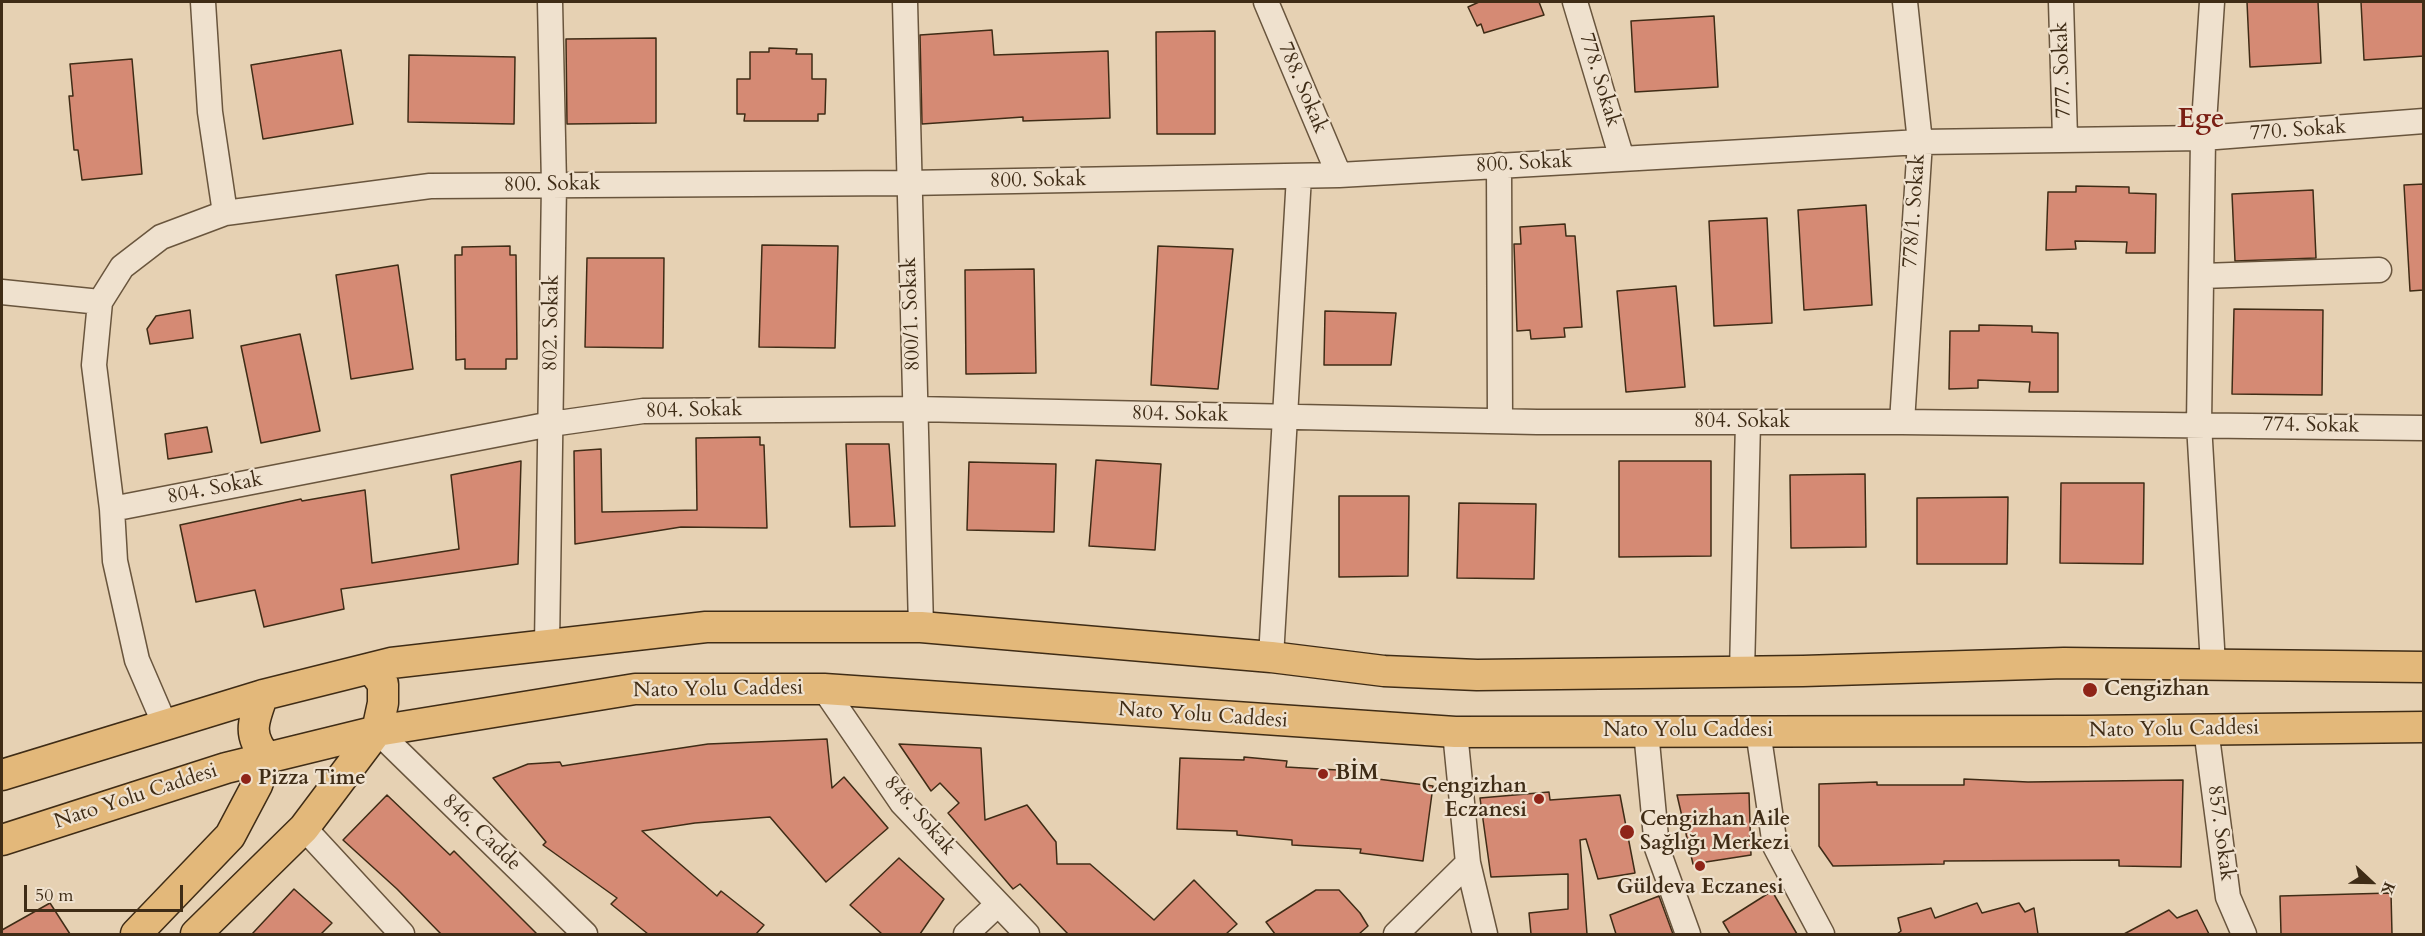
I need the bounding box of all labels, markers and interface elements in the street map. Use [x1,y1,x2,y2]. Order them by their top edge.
street label: 777. Sokak [2049,21,2077,119]
street label: 778. Sokak [1573,30,1625,130]
street label: 788. Sokak [1272,39,1332,137]
district label: Ege [2178,105,2224,137]
street label: 770. Sokak [2249,115,2347,147]
street label: 800. Sokak [1475,149,1573,179]
street label: 778/1. Sokak [1898,153,1932,269]
street label: 800. Sokak [989,168,1087,194]
street label: 800. Sokak [503,172,601,198]
street label: 800/1. Sokak [897,256,927,372]
street label: 802. Sokak [539,274,565,372]
street label: 804. Sokak [645,398,743,424]
street label: 804. Sokak [1131,402,1229,428]
street label: 804. Sokak [1694,409,1790,435]
street label: 774. Sokak [2262,413,2360,439]
street label: 804. Sokak [165,467,265,511]
street label: Nato Yolu Caddesi [633,676,803,704]
place label: Cengizhan [2104,677,2210,703]
marker: Cengizhan [2081,681,2099,699]
street label: Nato Yolu Caddesi [1117,697,1289,735]
street label: Nato Yolu Caddesi [2089,716,2259,744]
street label: Nato Yolu Caddesi [1603,718,1773,744]
street label: Nato Yolu Caddesi [51,759,221,835]
place label: BİM [1335,761,1379,787]
place label: Pizza Time [258,766,366,792]
marker: BİM [1316,767,1330,781]
street label: 848. Sokak [878,771,960,861]
marker: Pizza Time [239,772,253,786]
place label: Cengizhan Eczanesi [1421,774,1527,824]
street label: 857. Sokak [2201,783,2239,883]
street label: 846. Cadde [436,789,526,877]
marker: Cengizhan Eczanesi [1532,792,1546,806]
place label: Cengizhan Aile Sağlığı Merkezi [1640,807,1790,857]
marker: Cengizhan Aile Sağlığı Merkezi [1618,823,1636,841]
north arrow [2341,852,2401,912]
marker: Güldeva Eczanesi [1693,859,1707,873]
scale bar [27,873,186,911]
place label: Güldeva Eczanesi [1616,875,1784,901]
text: K [2375,879,2400,899]
text: 50 m [35,883,74,908]

